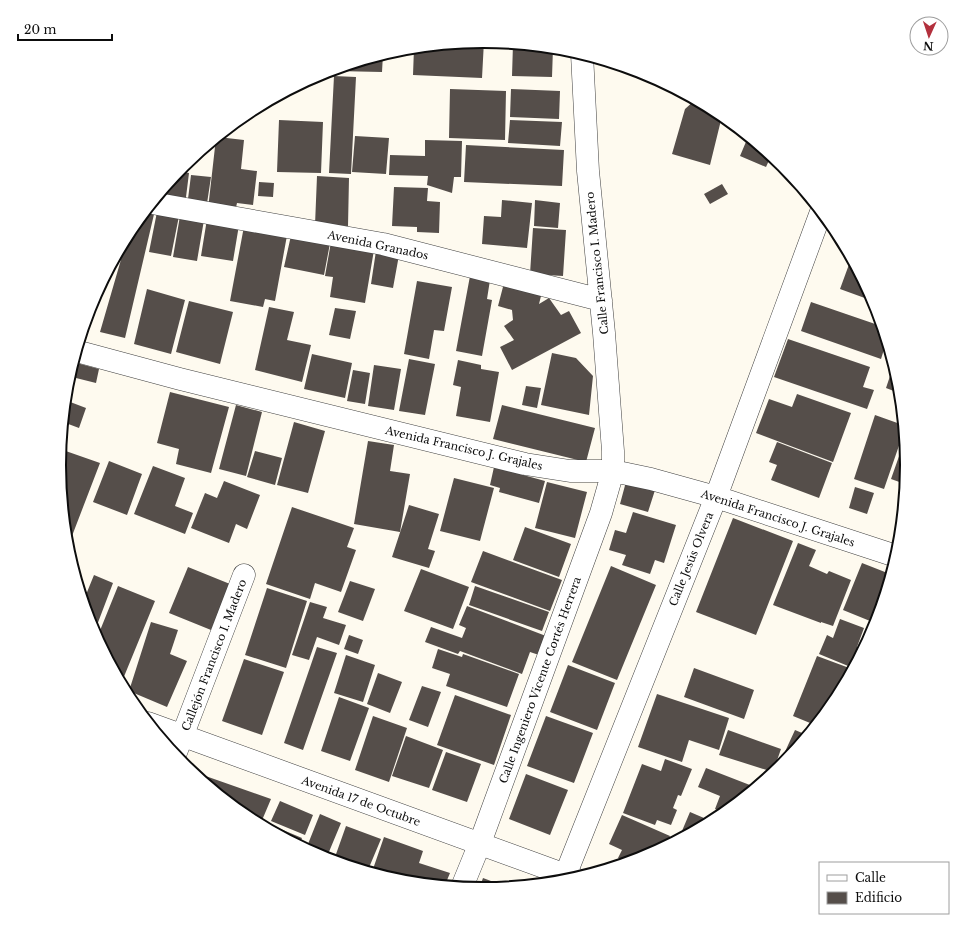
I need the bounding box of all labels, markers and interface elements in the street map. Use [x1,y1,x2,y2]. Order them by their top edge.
scale bar [18,16,112,42]
north arrow [909,16,949,56]
text: 20 m [24,22,56,37]
text: N [922,39,934,53]
street label: Calle Francisco I. Madero [583,191,611,335]
street label: Avenida Granados [325,227,430,263]
street label: Avenida Francisco J. Grajales [383,423,544,473]
street label: Avenida Francisco J. Grajales [698,486,857,550]
street label: Calle Jesús Olvera [666,509,717,608]
street label: Calle Ingeniero Vicente Cortés Herrera [496,574,584,785]
street label: Callejón Francisco I. Madero [179,577,249,733]
street label: Avenida 17 de Octubre [299,773,422,829]
legend [819,862,949,914]
text: Calle [855,870,886,885]
text: Edificio [855,890,902,905]

